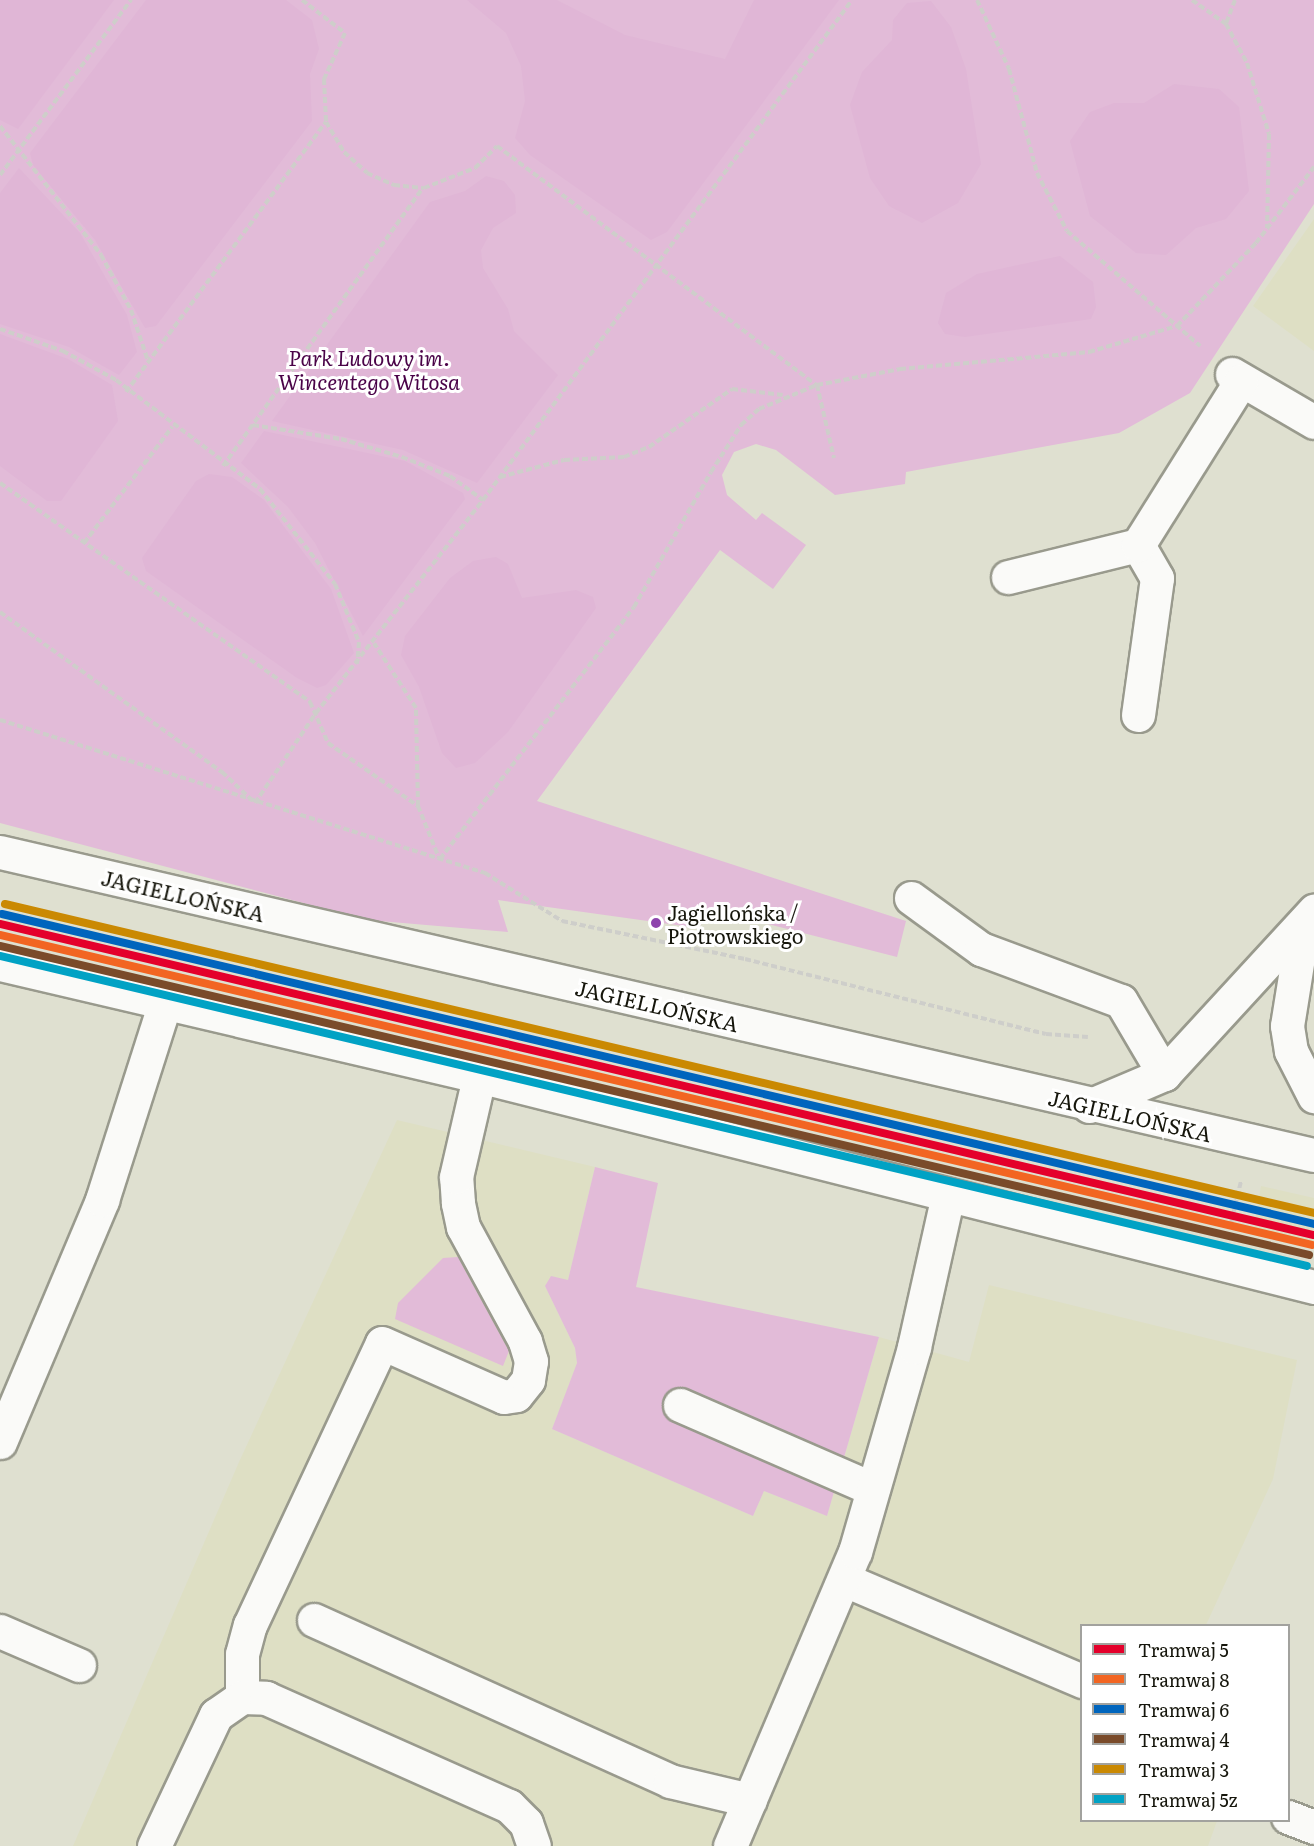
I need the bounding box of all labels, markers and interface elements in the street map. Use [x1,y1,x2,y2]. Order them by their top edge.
park label: Park Ludowy im. Wincentego Witosa [278,344,460,394]
street label: JAGIELLOŃSKA [99,864,267,926]
place label: Jagiellońska / Piotrowskiego [667,900,803,947]
marker: Jagiellońska / Piotrowskiego [650,917,662,929]
street label: JAGIELLOŃSKA [573,974,741,1036]
street label: JAGIELLOŃSKA [1046,1084,1214,1146]
legend [1080,1624,1290,1822]
text: Tramwaj 5 [1138,1636,1229,1663]
text: Tramwaj 8 [1138,1666,1229,1693]
text: Tramwaj 6 [1138,1696,1229,1723]
text: Tramwaj 4 [1138,1726,1229,1753]
text: Tramwaj 3 [1138,1756,1229,1783]
text: Tramwaj 5z [1138,1786,1237,1813]

